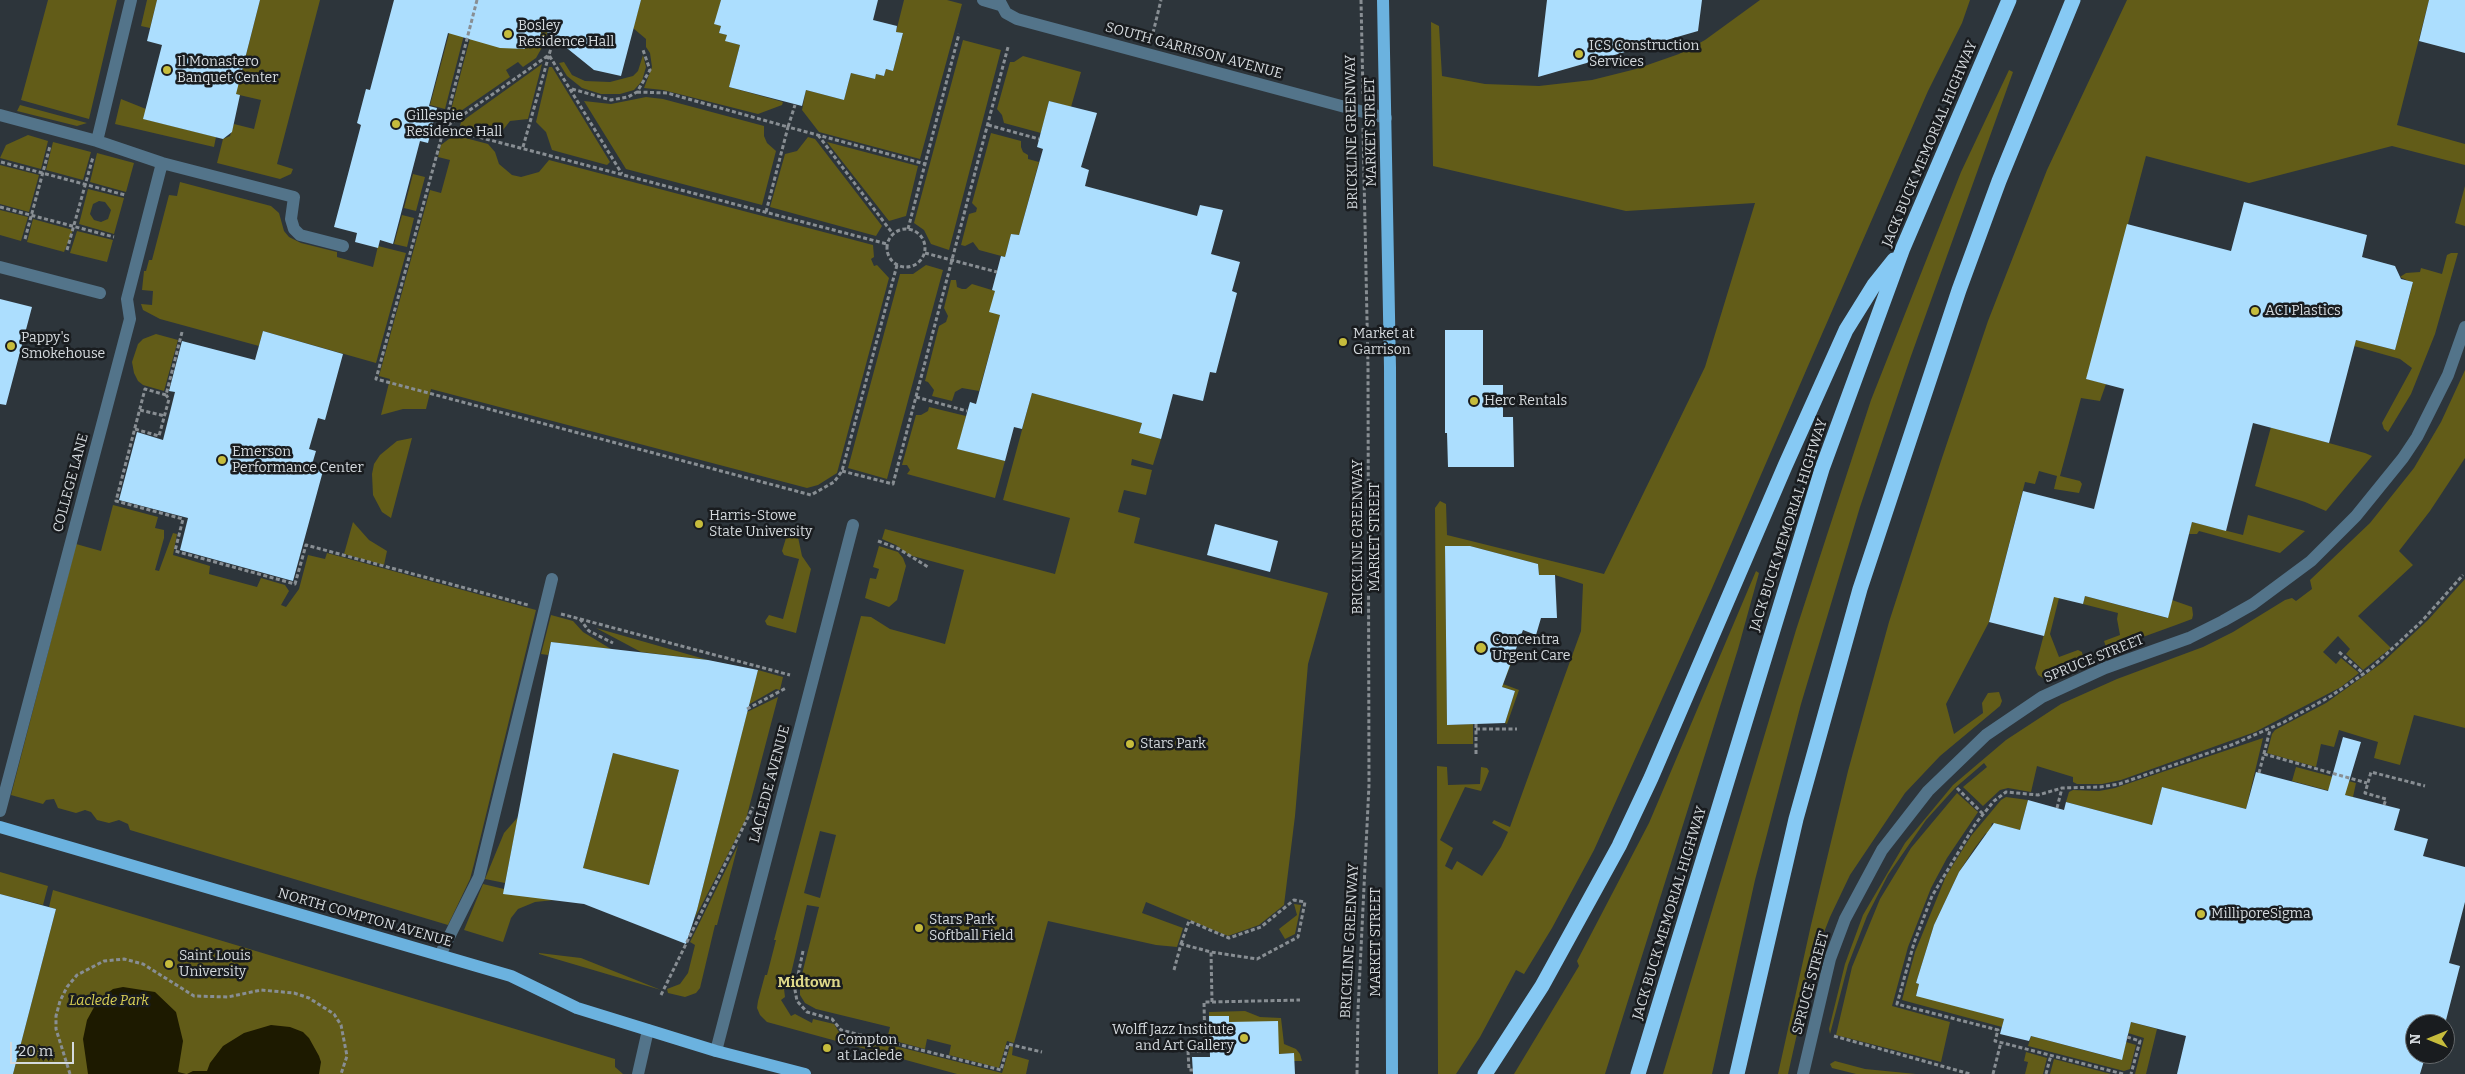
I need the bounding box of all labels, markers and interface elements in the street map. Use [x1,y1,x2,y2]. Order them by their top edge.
place label: Bosley Residence Hall [518,18,614,50]
street label: SOUTH GARRISON AVENUE [1103,19,1285,83]
marker: Bosley Residence Hall [502,28,514,40]
place label: ICS Construction Services [1589,38,1699,70]
street label: JACK BUCK MEMORIAL HIGHWAY [1879,38,1981,250]
marker: ICS Construction Services [1573,48,1585,60]
place label: Il Monastero Banquet Center [177,54,278,86]
street label: BRICKLINE GREENWAY [1342,54,1362,210]
marker: Il Monastero Banquet Center [161,64,173,76]
street label: MARKET STREET [1362,77,1380,187]
place label: Gillespie Residence Hall [406,108,502,140]
marker: Gillespie Residence Hall [390,118,402,130]
place label: ACI Plastics [2265,303,2341,319]
marker: ACI Plastics [2249,305,2261,317]
place label: Market at Garrison [1353,326,1415,358]
place label: Pappy's Smokehouse [21,330,105,362]
marker: Market at Garrison [1337,336,1349,348]
marker: Pappy's Smokehouse [5,340,17,352]
place label: Herc Rentals [1484,393,1567,409]
marker: Herc Rentals [1468,395,1480,407]
street label: JACK BUCK MEMORIAL HIGHWAY [1747,417,1831,633]
street label: COLLEGE LANE [50,432,92,534]
place label: Emerson Performance Center [232,444,364,477]
marker: Emerson Performance Center [216,454,228,466]
street label: BRICKLINE GREENWAY [1350,460,1366,614]
street label: MARKET STREET [1367,482,1383,592]
place label: Harris-Stowe State University [709,508,812,540]
marker: Harris-Stowe State University [693,518,705,530]
street label: SPRUCE STREET [2042,631,2146,687]
place label: Concentra Urgent Care [1492,632,1570,664]
marker: Concentra Urgent Care [1474,641,1488,655]
street label: LACLEDE AVENUE [746,723,794,845]
place label: Stars Park [1140,736,1206,752]
marker: Stars Park [1124,738,1136,750]
street label: JACK BUCK MEMORIAL HIGHWAY [1629,804,1711,1022]
street label: BRICKLINE GREENWAY [1338,863,1362,1019]
street label: NORTH COMPTON AVENUE [276,885,454,951]
street label: MARKET STREET [1368,887,1384,997]
place label: MilliporeSigma [2211,906,2311,922]
marker: MilliporeSigma [2195,908,2207,920]
place label: Stars Park Softball Field [929,912,1014,944]
marker: Stars Park Softball Field [913,922,925,934]
street label: SPRUCE STREET [1789,930,1833,1036]
place label: Saint Louis University [179,948,251,980]
marker: Saint Louis University [163,958,175,970]
district label: Midtown [777,974,841,992]
park label: Laclede Park [69,993,149,1009]
north arrow [2405,1014,2455,1064]
place label: Wolff Jazz Institute and Art Gallery [1112,1022,1234,1054]
scale bar [12,1032,76,1064]
place label: Compton at Laclede [837,1032,902,1064]
marker: Wolff Jazz Institute and Art Gallery [1238,1032,1250,1044]
text: N [2407,1034,2424,1044]
text: 20 m [18,1042,53,1060]
marker: Compton at Laclede [821,1042,833,1054]

